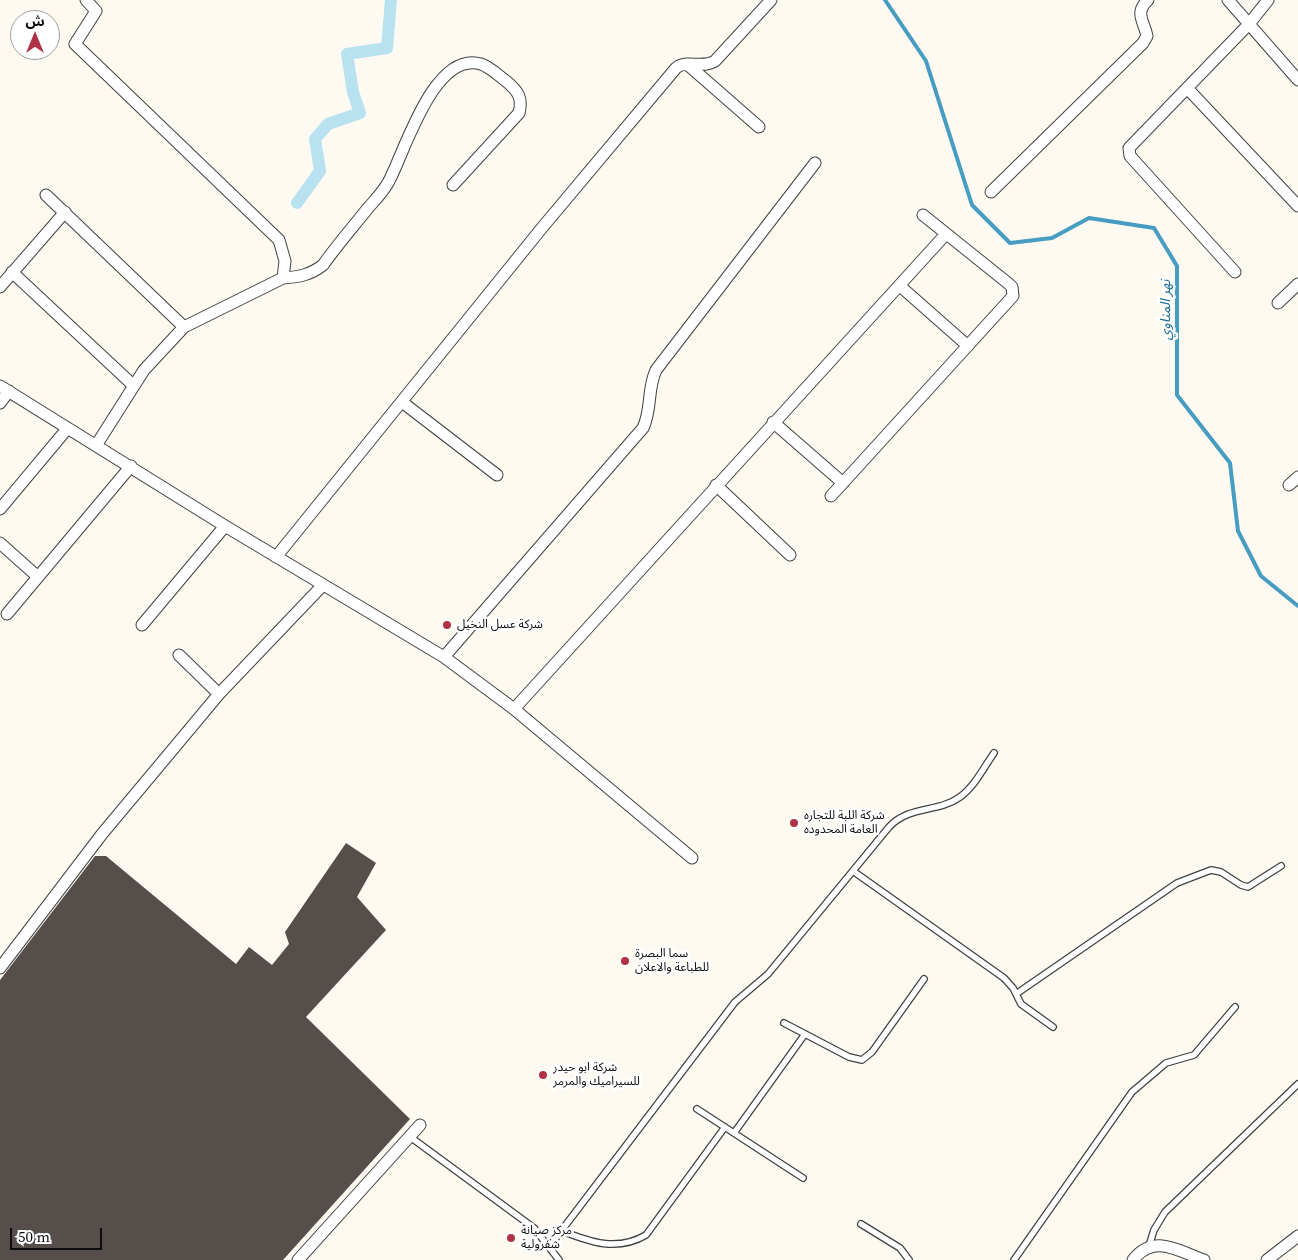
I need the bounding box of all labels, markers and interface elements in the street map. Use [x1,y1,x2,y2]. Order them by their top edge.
north arrow [10,10,60,60]
text: ش [25,11,45,31]
water label: نهر المناوي [1158,280,1174,340]
place label: شركة عسل النخيل [457,618,543,632]
marker: شركة عسل النخيل [441,619,453,631]
place label: شركة اللبة للتجاره العامة المحدوده [804,809,885,837]
marker: شركة اللبة للتجاره العامة المحدوده [788,817,800,829]
place label: سما البصرة للطباعة والاعلان [635,947,709,975]
marker: سما البصرة للطباعة والاعلان [619,955,631,967]
place label: شركة ابو حيدر للسيراميك والمرمر [553,1061,640,1089]
marker: شركة ابو حيدر للسيراميك والمرمر [537,1069,549,1081]
scale bar [12,1218,105,1250]
place label: مركز صيانة شفرولية [521,1224,572,1252]
text: 50 m [18,1226,50,1247]
marker: مركز صيانة شفرولية [505,1232,517,1244]

